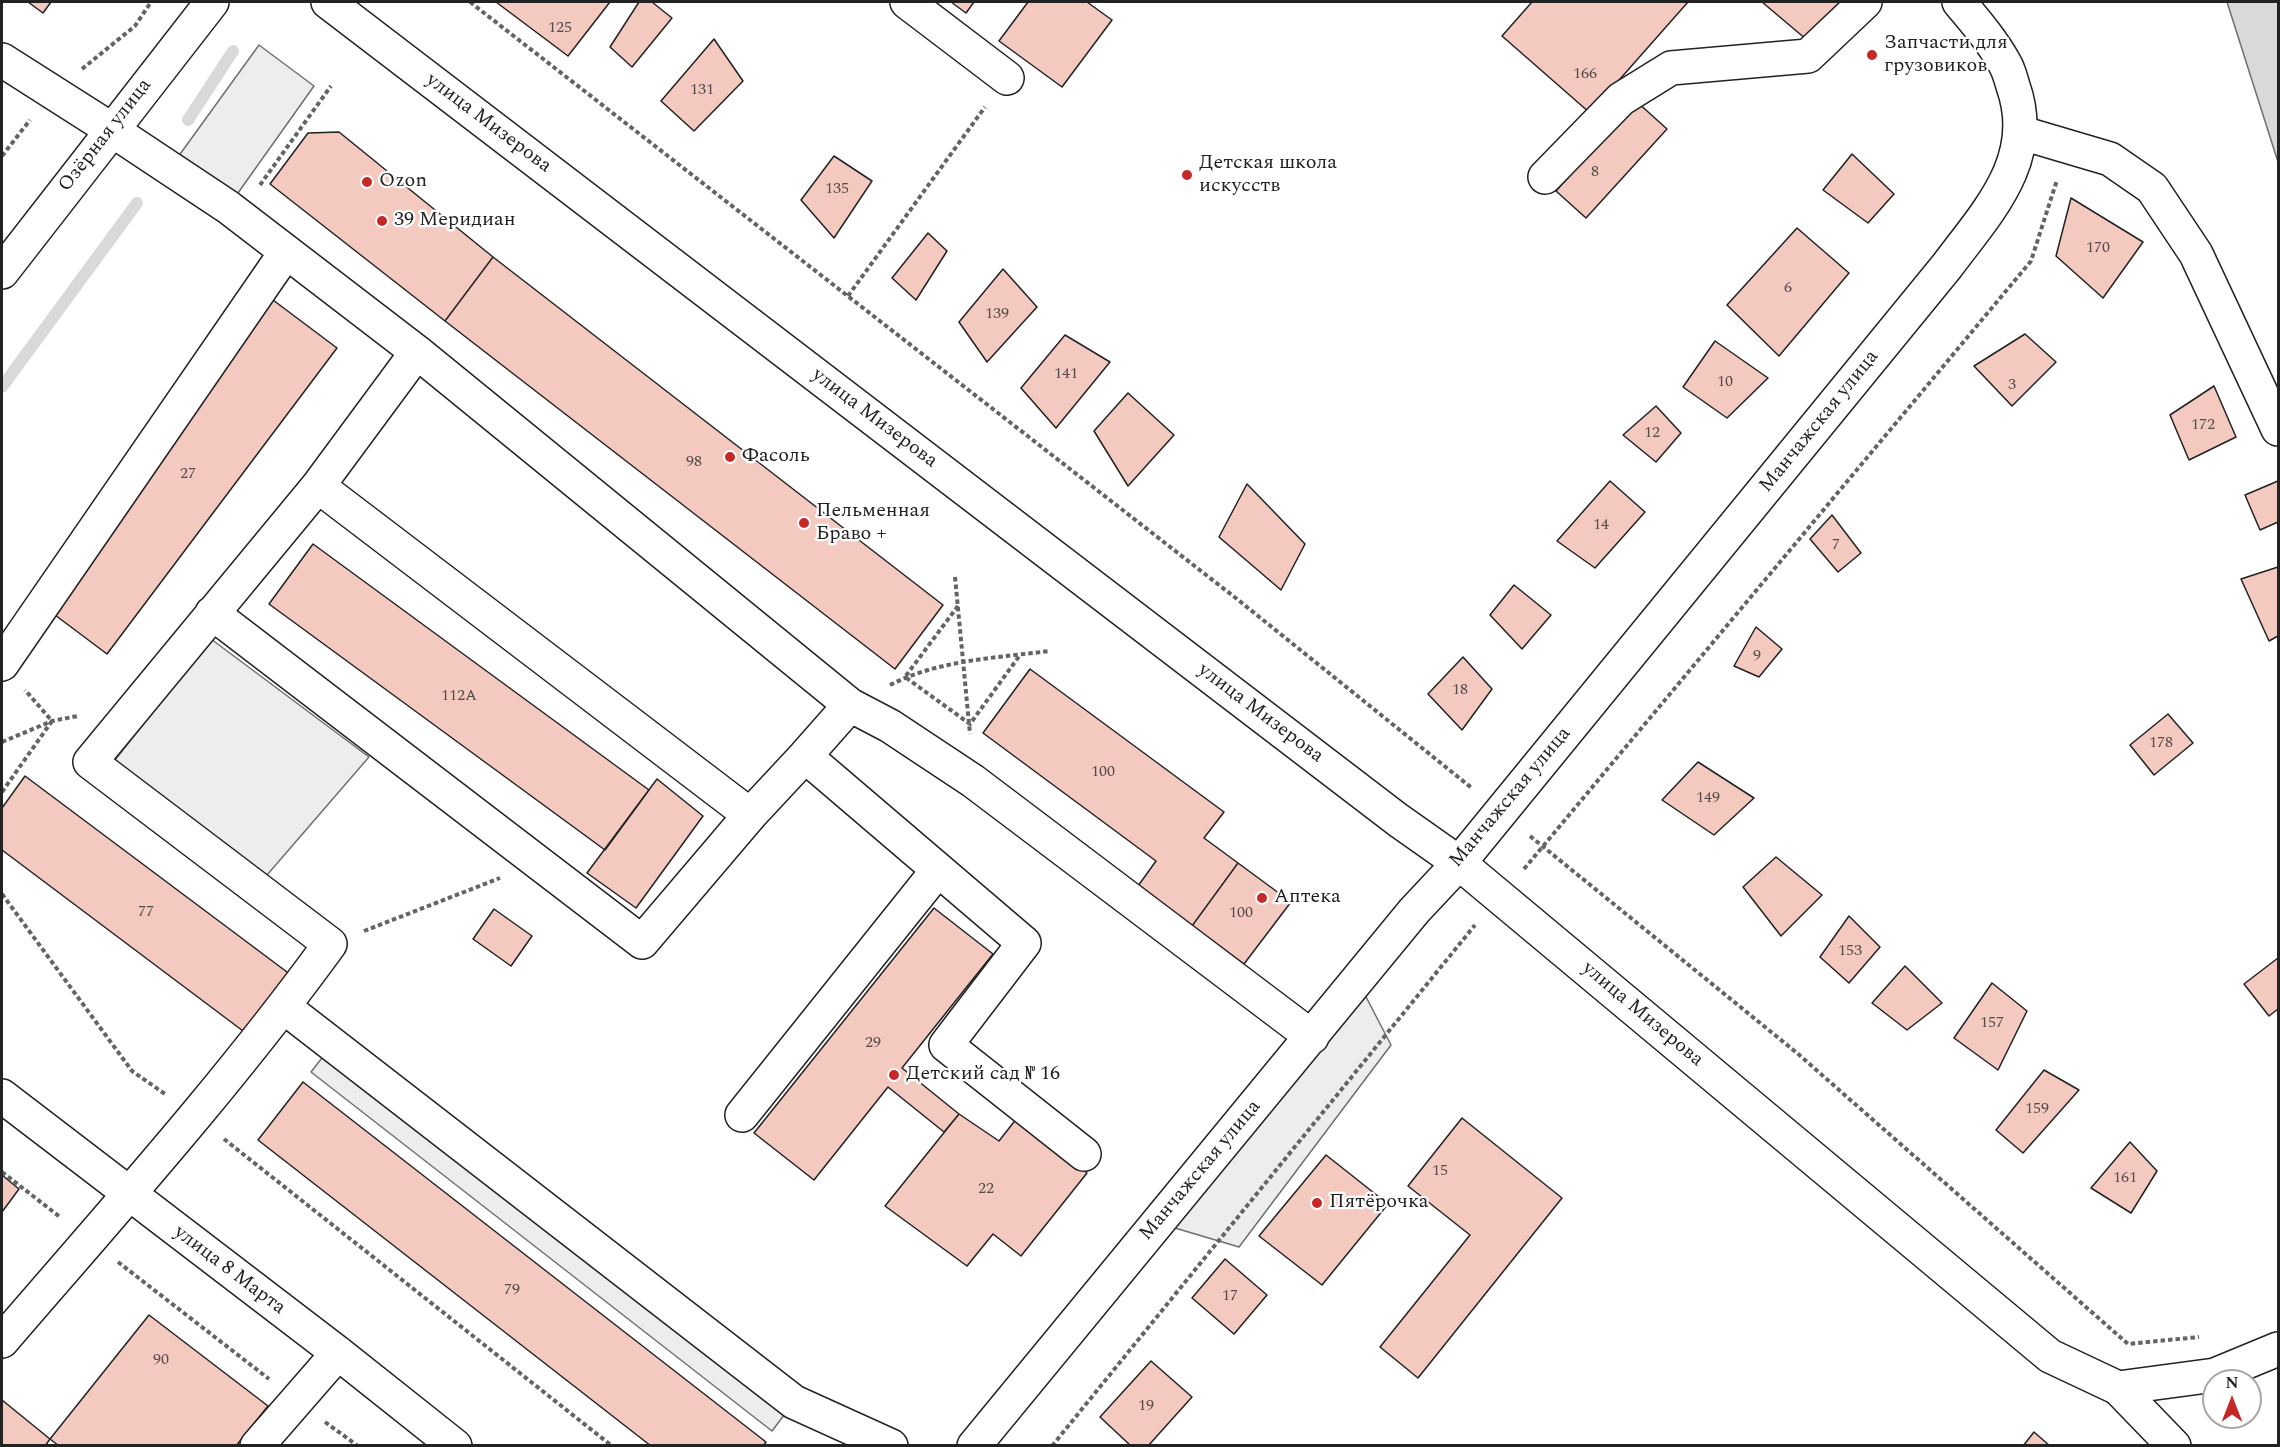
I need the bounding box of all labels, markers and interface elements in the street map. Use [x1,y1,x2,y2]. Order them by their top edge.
house number: 125 [548,19,572,39]
place label: Запчасти для грузовиков [1884,32,2008,79]
marker: Запчасти для грузовиков [1865,48,1879,62]
house number: 166 [1573,65,1597,85]
street label: улица Мизерова [420,69,556,179]
street label: Озёрная улица [54,75,158,197]
house number: 131 [690,81,714,101]
place label: Детская школа искусств [1199,152,1337,199]
house number: 8 [1591,163,1599,183]
marker: Детская школа искусств [1180,168,1194,182]
place label: Ozon [379,170,427,194]
marker: Ozon [360,175,374,189]
house number: 135 [825,180,849,200]
place label: 39 Меридиан [394,209,516,233]
marker: 39 Меридиан [375,214,389,228]
house number: 170 [2086,239,2110,259]
house number: 6 [1784,279,1792,299]
house number: 139 [985,305,1009,325]
street label: Манчажская улица [1755,346,1885,498]
street label: улица Мизерова [806,364,942,474]
house number: 141 [1054,365,1078,385]
house number: 10 [1717,373,1733,393]
house number: 3 [2008,376,2016,396]
house number: 172 [2191,416,2215,436]
house number: 12 [1644,424,1660,444]
place label: Фасоль [742,445,810,469]
marker: Фасоль [723,450,737,464]
house number: 98 [686,453,702,473]
house number: 27 [180,465,196,485]
place label: Пельменная Браво + [816,500,930,547]
marker: Пельменная Браво + [797,516,811,530]
house number: 14 [1593,516,1609,536]
house number: 7 [1832,536,1840,556]
house number: 9 [1753,647,1761,667]
street label: улица Мизерова [1192,659,1328,769]
house number: 18 [1452,681,1468,701]
house number: 112А [441,687,477,707]
street label: Манчажская улица [1445,723,1577,873]
house number: 178 [2149,734,2173,754]
house number: 100 [1091,763,1115,783]
house number: 149 [1696,789,1720,809]
place label: Аптека [1274,886,1341,910]
marker: Аптека [1255,891,1269,905]
house number: 77 [138,903,154,923]
house number: 100 [1229,904,1253,924]
house number: 153 [1838,942,1862,962]
street label: улица Мизерова [1576,957,1708,1073]
house number: 157 [1980,1014,2004,1034]
house number: 29 [865,1034,881,1054]
place label: Детский сад № 16 [906,1063,1060,1087]
marker: Детский сад № 16 [887,1068,901,1082]
street label: Манчажская улица [1135,1096,1267,1246]
house number: 159 [2025,1100,2049,1120]
house number: 15 [1432,1162,1448,1182]
house number: 161 [2113,1169,2137,1189]
house number: 22 [978,1180,994,1200]
place label: Пятёрочка [1329,1191,1429,1215]
marker: Пятёрочка [1310,1196,1324,1210]
street label: улица 8 Марта [168,1221,290,1321]
house number: 79 [504,1281,520,1301]
house number: 17 [1222,1287,1238,1307]
house number: 90 [153,1351,169,1371]
north arrow [2202,1369,2262,1429]
text: N [2225,1371,2239,1395]
house number: 19 [1138,1397,1154,1417]

